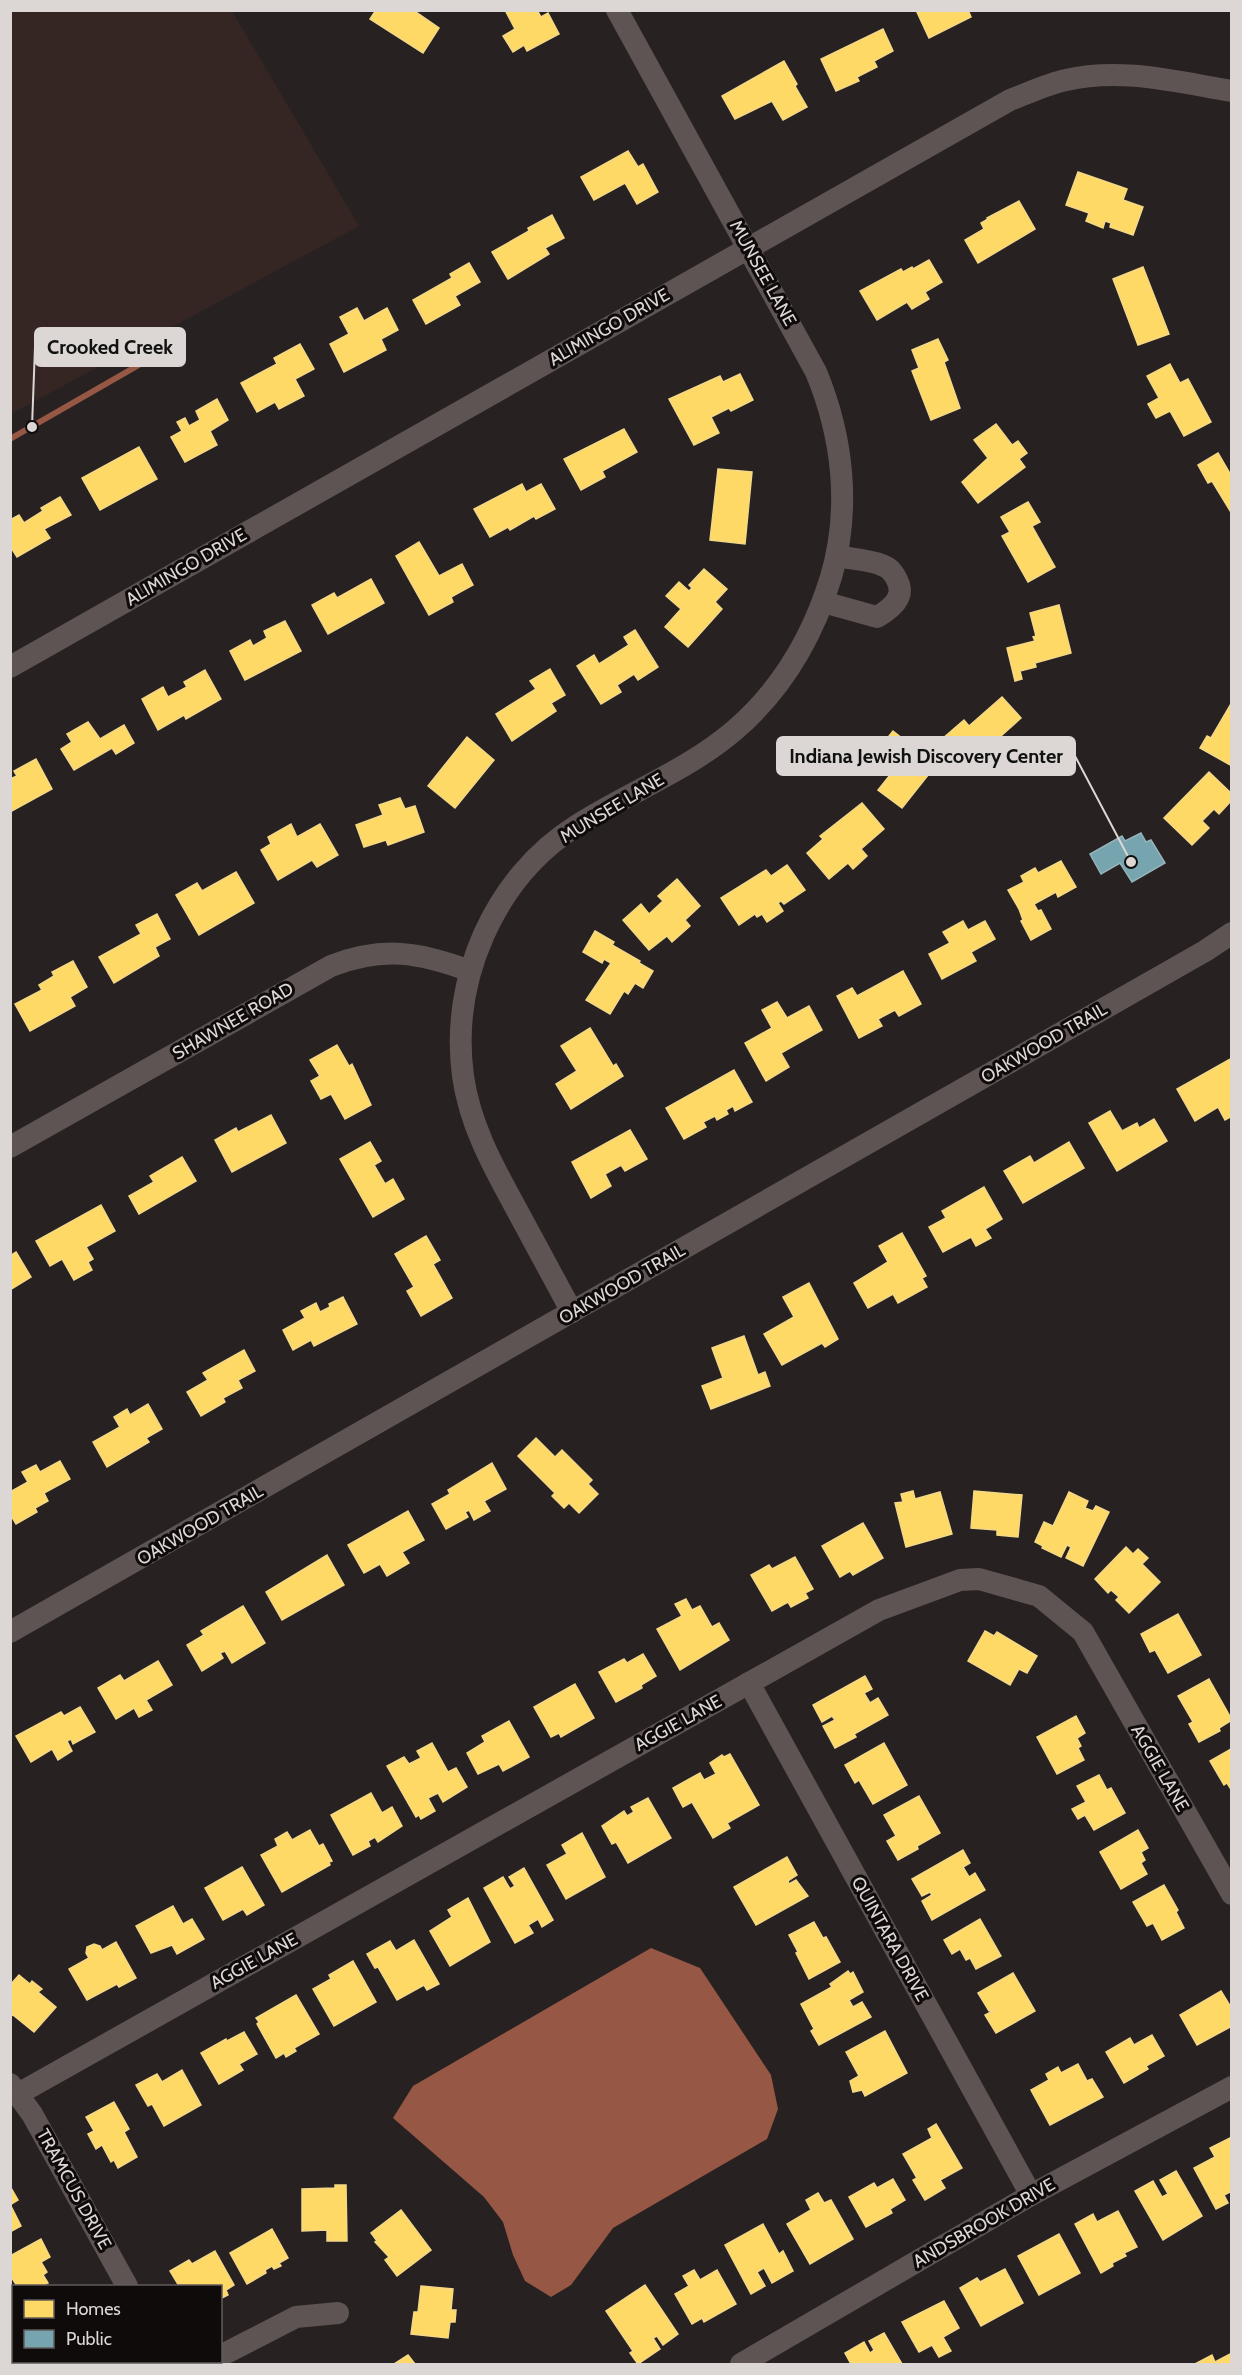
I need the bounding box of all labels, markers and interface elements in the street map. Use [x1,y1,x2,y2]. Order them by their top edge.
street label: MUNSEE LANE [725,216,801,330]
street label: ALIMINGO DRIVE [545,283,673,370]
callout: Crooked Creek [35,328,185,366]
text: Crooked Creek [47,335,173,359]
street label: ALIMINGO DRIVE [122,523,250,610]
callout: Indiana Jewish Discovery Center [777,737,1075,775]
text: Indiana Jewish Discovery Center [789,744,1063,768]
street label: MUNSEE LANE [556,768,668,848]
street label: SHAWNEE ROAD [169,977,297,1065]
street label: OAKWOOD TRAIL [977,998,1111,1088]
street label: OAKWOOD TRAIL [555,1239,689,1329]
street label: OAKWOOD TRAIL [133,1480,267,1570]
street label: AGGIE LANE [630,1690,726,1756]
street label: AGGIE LANE [1126,1721,1194,1815]
street label: QUINTARA DRIVE [847,1873,933,2005]
street label: AGGIE LANE [206,1928,302,1994]
street label: TRAMCUS DRIVE [32,2125,116,2253]
street label: ANDSBROOK DRIVE [909,2173,1059,2273]
legend [12,2285,222,2363]
text: Homes [66,2298,121,2320]
text: Public [66,2328,112,2350]

